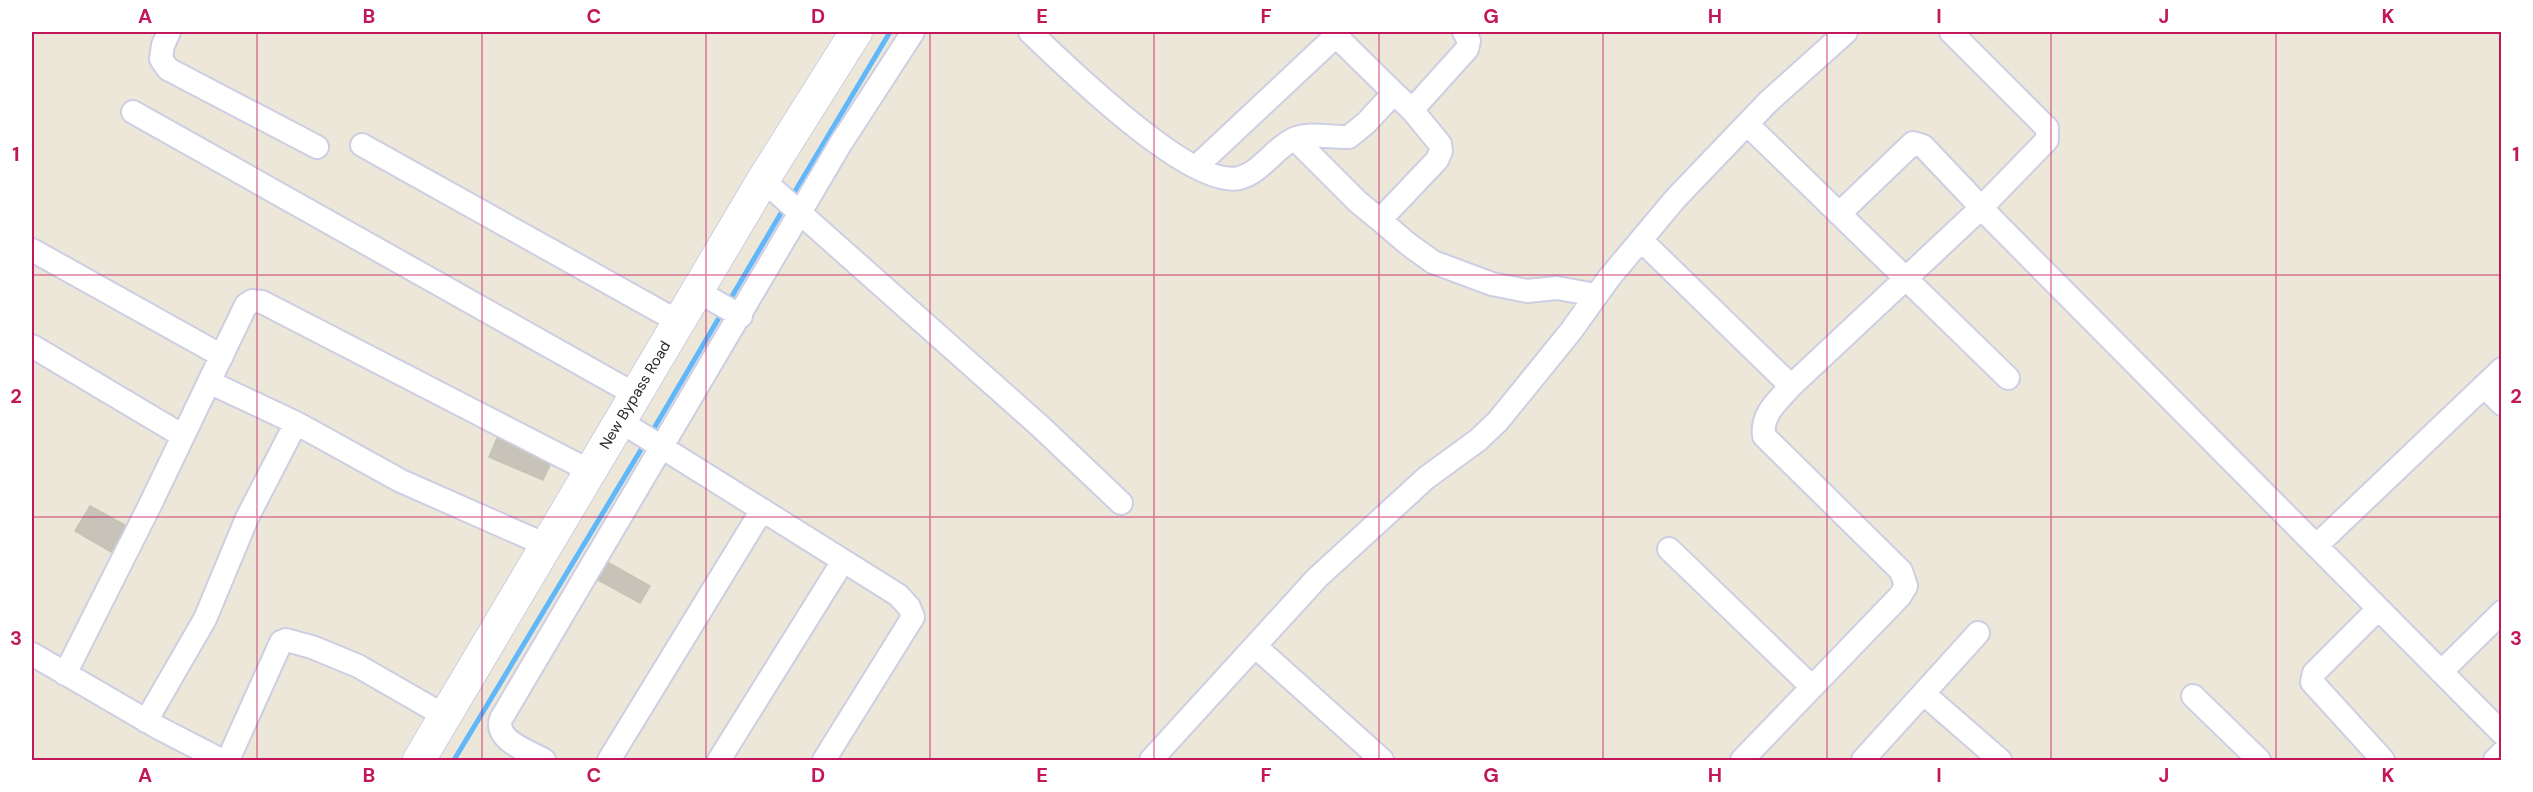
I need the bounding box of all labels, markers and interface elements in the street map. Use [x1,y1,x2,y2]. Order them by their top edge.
text: A [138,3,152,29]
text: B [363,3,375,29]
text: C [587,3,601,29]
text: D [811,3,825,29]
text: E [1036,3,1048,29]
text: F [1260,3,1272,29]
text: G [1483,3,1499,29]
text: H [1708,3,1722,29]
text: I [1936,3,1942,29]
text: J [2159,3,2169,29]
text: K [2381,3,2395,29]
text: 1 [12,141,20,167]
text: 1 [2512,141,2520,167]
street label: New Bypass Road [595,337,675,453]
text: 2 [10,383,22,409]
text: 2 [2510,383,2522,409]
text: 3 [10,625,22,651]
text: 3 [2510,625,2522,651]
text: A [138,762,152,788]
text: B [363,762,375,788]
text: C [587,762,601,788]
text: D [811,762,825,788]
text: E [1036,762,1048,788]
text: F [1260,762,1272,788]
text: G [1483,762,1499,788]
text: H [1708,762,1722,788]
text: I [1936,762,1942,788]
text: J [2159,762,2169,788]
text: K [2381,762,2395,788]

